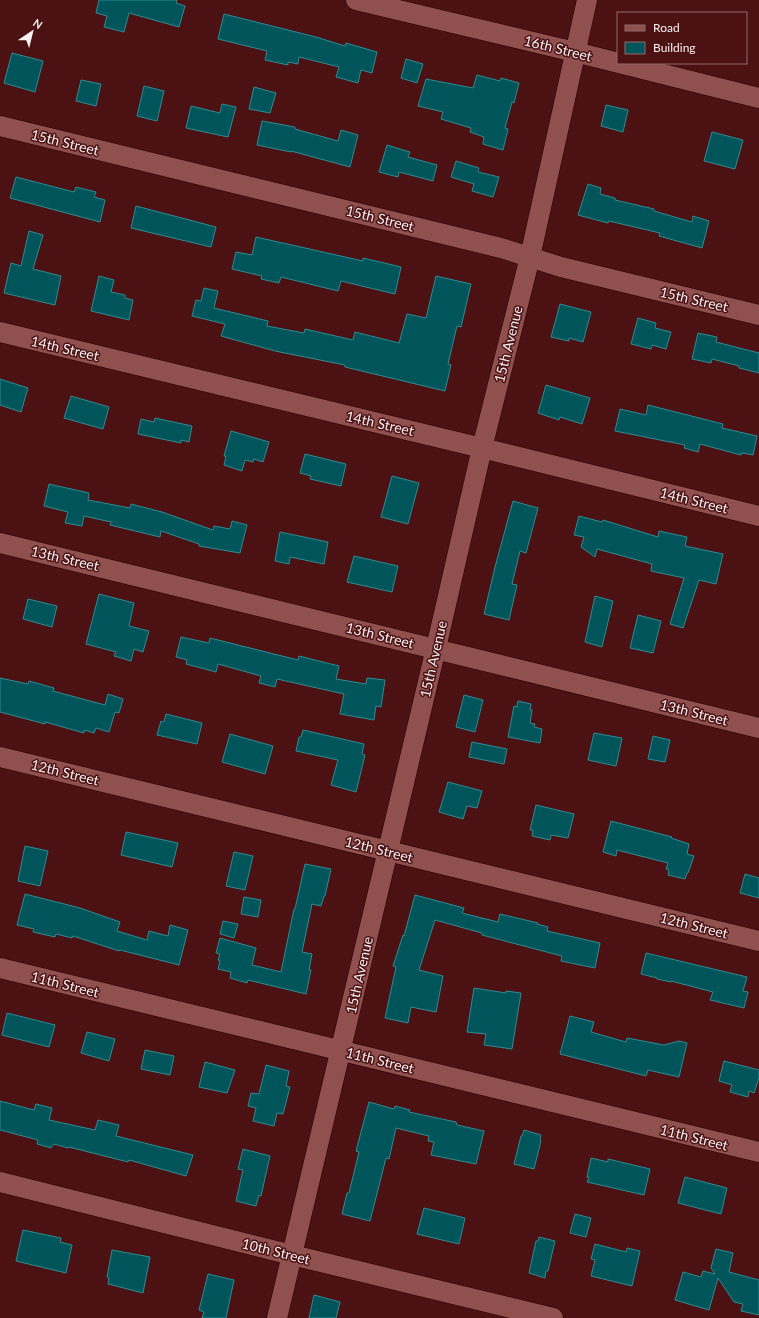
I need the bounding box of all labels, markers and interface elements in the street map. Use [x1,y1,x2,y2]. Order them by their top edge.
north arrow [12,12,52,52]
legend [617,12,747,64]
text: N [31,16,45,31]
text: Road [653,20,680,35]
street label: 16th Street [522,31,594,65]
text: Building [653,40,696,55]
street label: 15th Street [29,125,101,159]
street label: 15th Street [344,201,416,235]
street label: 15th Street [658,283,730,315]
street label: 15th Avenue [490,304,526,384]
street label: 14th Street [29,332,101,364]
street label: 14th Street [344,407,416,439]
street label: 14th Street [658,483,730,517]
street label: 13th Street [29,542,101,574]
street label: 13th Street [344,618,416,652]
street label: 15th Avenue [416,619,450,699]
street label: 13th Street [658,695,730,729]
street label: 12th Street [29,755,101,789]
street label: 12th Street [343,832,415,866]
street label: 12th Street [658,908,730,942]
street label: 15th Avenue [342,935,376,1015]
street label: 11th Street [29,967,101,1001]
street label: 11th Street [344,1043,416,1077]
street label: 11th Street [658,1120,730,1154]
street label: 10th Street [240,1234,312,1268]

